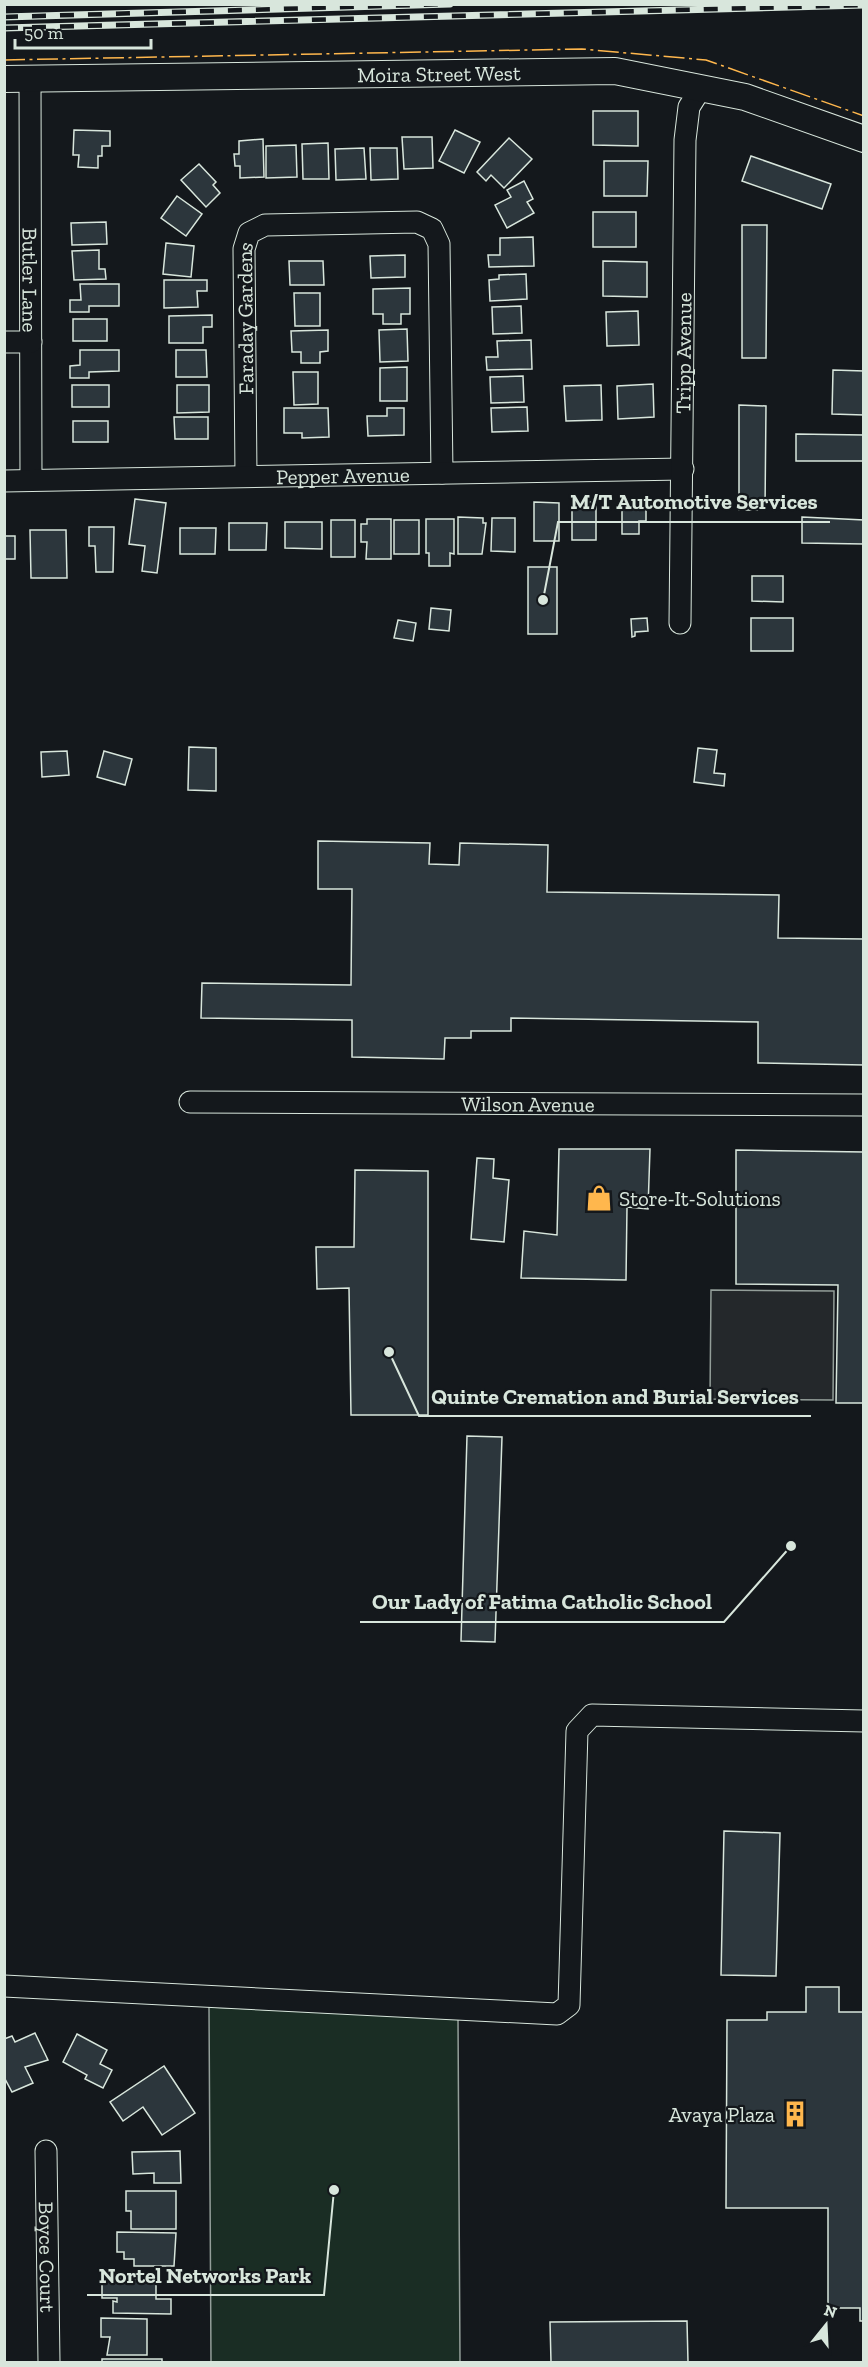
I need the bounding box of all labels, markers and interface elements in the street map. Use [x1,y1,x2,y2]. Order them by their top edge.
scale bar [15,12,152,50]
text: 50 m [24,22,64,44]
street label: Moira Street West [357,60,521,87]
street label: Butler Lane [18,228,43,332]
street label: Faraday Gardens [232,238,258,395]
street label: Tripp Avenue [670,292,696,414]
street label: Pepper Avenue [276,461,410,489]
callout: M/T Automotive Services [558,482,830,522]
text: M/T Automotive Services [570,488,818,515]
street label: Wilson Avenue [461,1091,595,1116]
shop icon: Store-It-Solutions [584,1183,614,1213]
place label: Store-It-Solutions [619,1186,781,1211]
callout: Quinte Cremation and Burial Services [419,1376,811,1416]
text: Quinte Cremation and Burial Services [431,1383,799,1410]
callout: Our Lady of Fatima Catholic School [360,1582,724,1622]
text: Our Lady of Fatima Catholic School [372,1588,712,1615]
building icon: Avaya Plaza [780,2099,810,2129]
place label: Avaya Plaza [669,2102,775,2127]
street label: Boyce Court [34,2201,61,2313]
callout: Nortel Networks Park [87,2255,324,2295]
text: Nortel Networks Park [99,2262,311,2289]
north arrow [796,2295,856,2355]
text: N [822,2300,839,2322]

